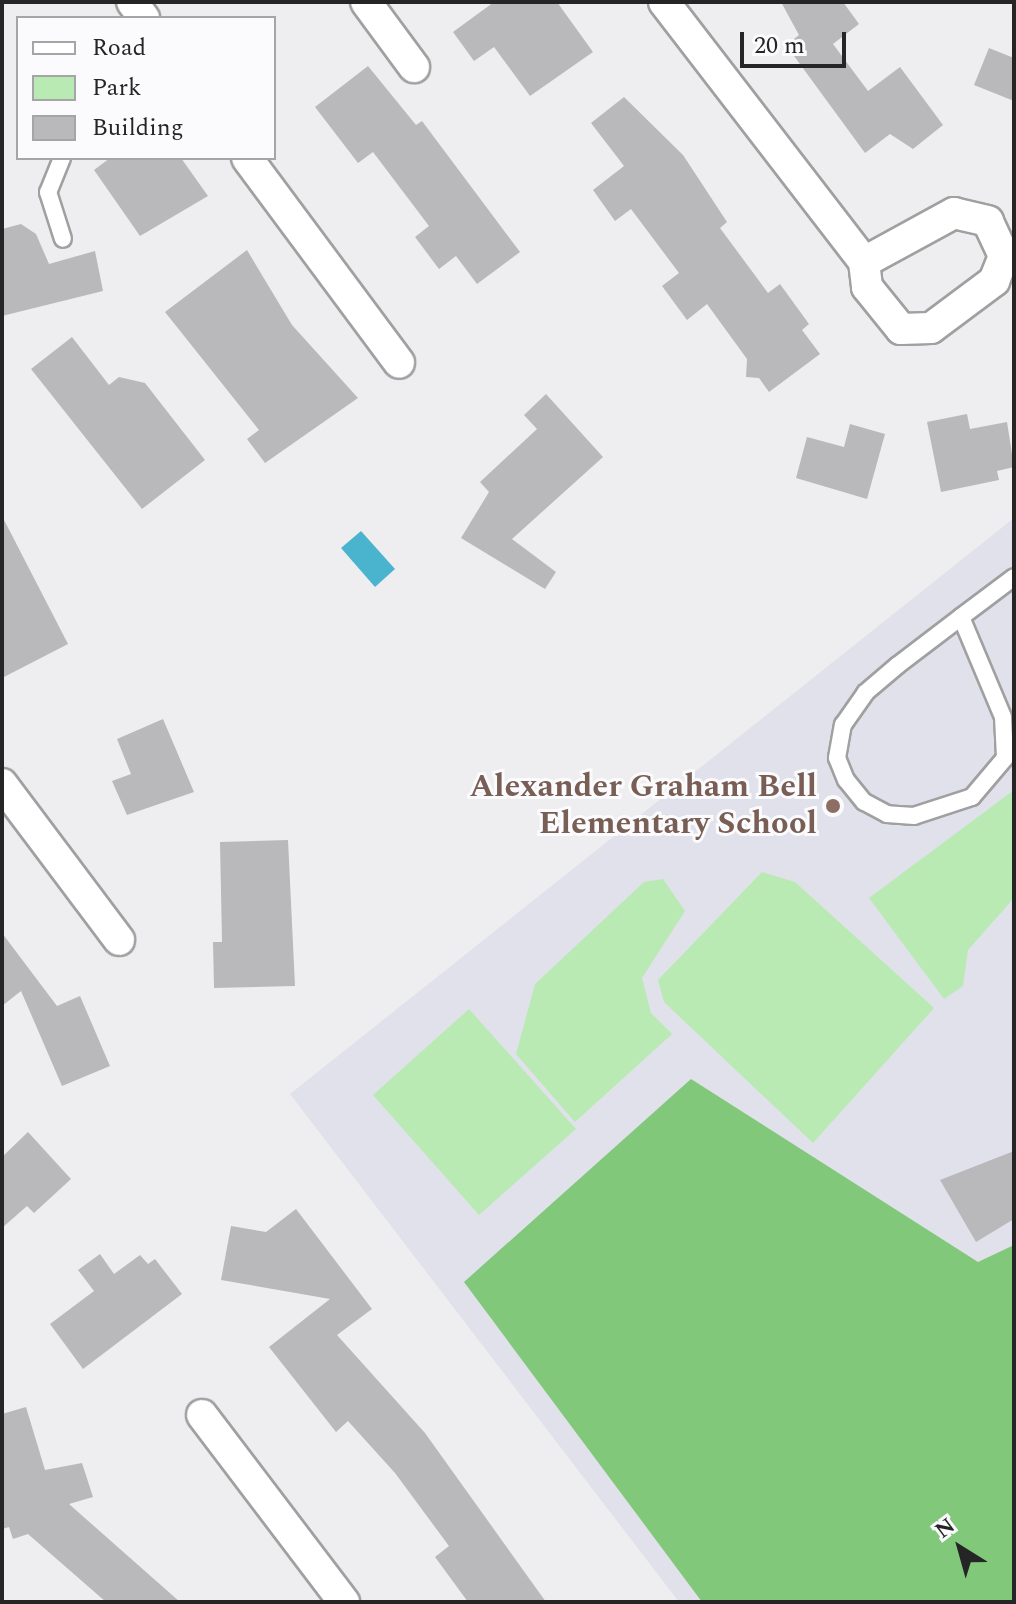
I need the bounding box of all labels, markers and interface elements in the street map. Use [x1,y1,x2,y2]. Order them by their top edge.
legend [16,16,276,160]
scale bar [744,16,850,66]
text: 20 m [754,28,805,64]
text: Road [92,30,146,66]
text: Park [92,70,142,106]
text: Building [92,110,184,146]
place label: Alexander Graham Bell Elementary School [469,769,817,844]
marker: Alexander Graham Bell Elementary School [824,797,842,815]
north arrow [920,1508,1000,1588]
text: N [928,1510,962,1547]

